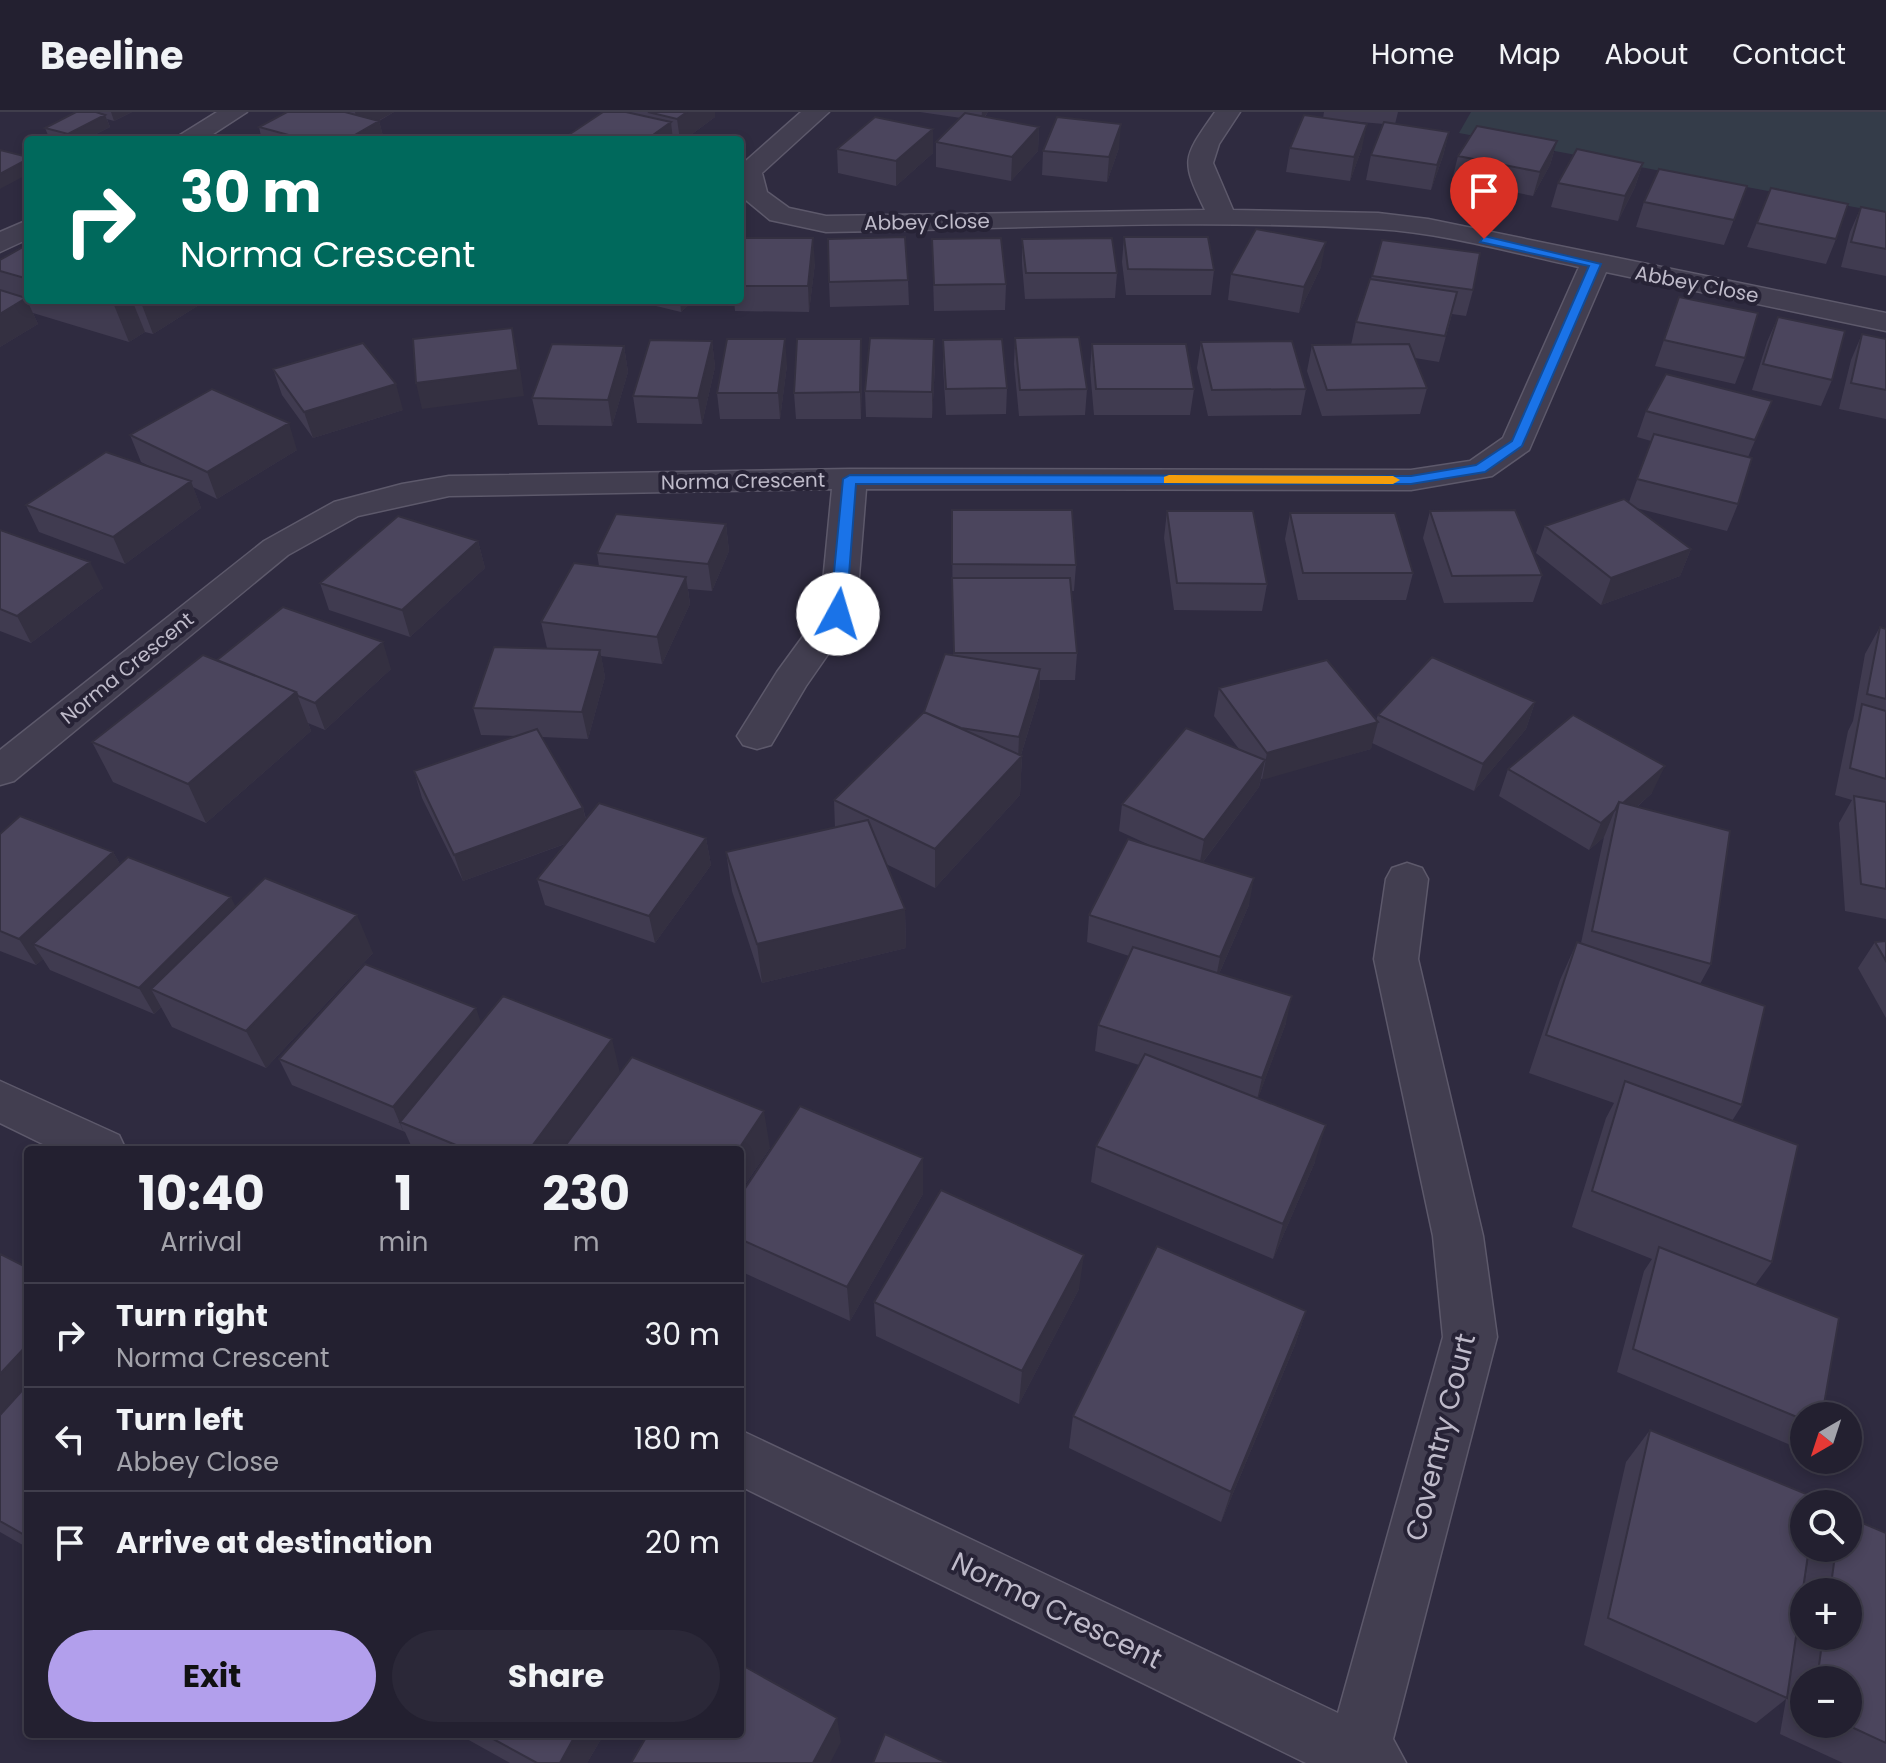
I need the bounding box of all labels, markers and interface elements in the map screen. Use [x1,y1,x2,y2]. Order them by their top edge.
text: Beeline [40,29,183,82]
text: Home [1371,35,1454,74]
text: Map [1498,35,1560,74]
text: About [1604,35,1688,74]
text: Contact [1732,35,1846,74]
text: 30 m [180,153,322,232]
pin [1450,157,1518,239]
icon: right [48,168,152,272]
icon: arrive [1462,169,1506,213]
street label: Abbey Close [864,207,990,237]
text: Norma Crescent [180,229,475,280]
street label: Abbey Close [1633,258,1761,310]
street label: Norma Crescent [661,466,825,496]
position arrow [796,572,880,656]
street label: Norma Crescent [54,605,200,731]
text: 10:40 [138,1160,265,1227]
text: 1 [394,1160,413,1227]
text: 230 [542,1160,630,1227]
text: Arrival [160,1224,242,1260]
text: min [379,1224,428,1260]
text: m [573,1224,600,1260]
text: Turn right [116,1294,268,1337]
icon: right [48,1313,92,1357]
text: 30 m [645,1313,720,1356]
street label: Coventry Court [1396,1329,1485,1545]
text: Norma Crescent [116,1340,329,1376]
text: Turn left [116,1398,244,1441]
north arrow [1790,1402,1862,1474]
map controls [1790,1402,1862,1738]
icon: left [48,1417,92,1461]
text: 180 m [634,1417,720,1460]
text: Abbey Close [116,1444,279,1480]
button: search [1790,1490,1862,1562]
icon: arrive [48,1521,92,1565]
text: Arrive at destination [116,1521,433,1564]
text: 20 m [645,1521,720,1564]
street label: Norma Crescent [945,1543,1169,1678]
button: + [1790,1578,1862,1650]
button: Exit [48,1630,376,1722]
button: Share [392,1630,720,1722]
button: − [1790,1666,1862,1738]

